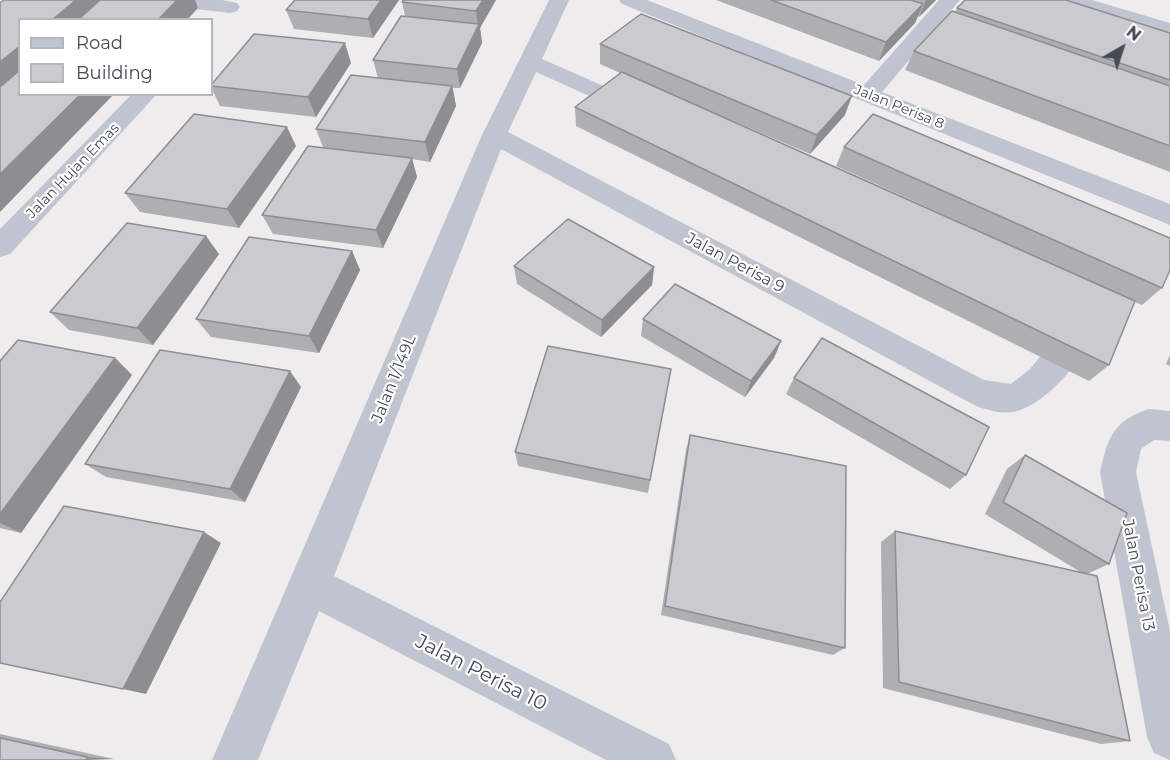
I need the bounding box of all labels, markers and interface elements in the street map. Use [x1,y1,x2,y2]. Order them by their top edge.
legend [18,18,213,96]
north arrow [1092,18,1152,78]
text: N [1123,22,1145,45]
text: Road [76,32,123,54]
text: Building [76,62,153,84]
street label: Jalan Perisa 8 [851,81,947,133]
street label: Jalan Hujan Emas [23,120,123,222]
street label: Jalan Perisa 9 [682,229,788,297]
street label: Jalan 1/149L [368,332,420,426]
street label: Jalan Perisa 13 [1118,517,1158,633]
street label: Jalan Perisa 10 [411,630,551,716]

